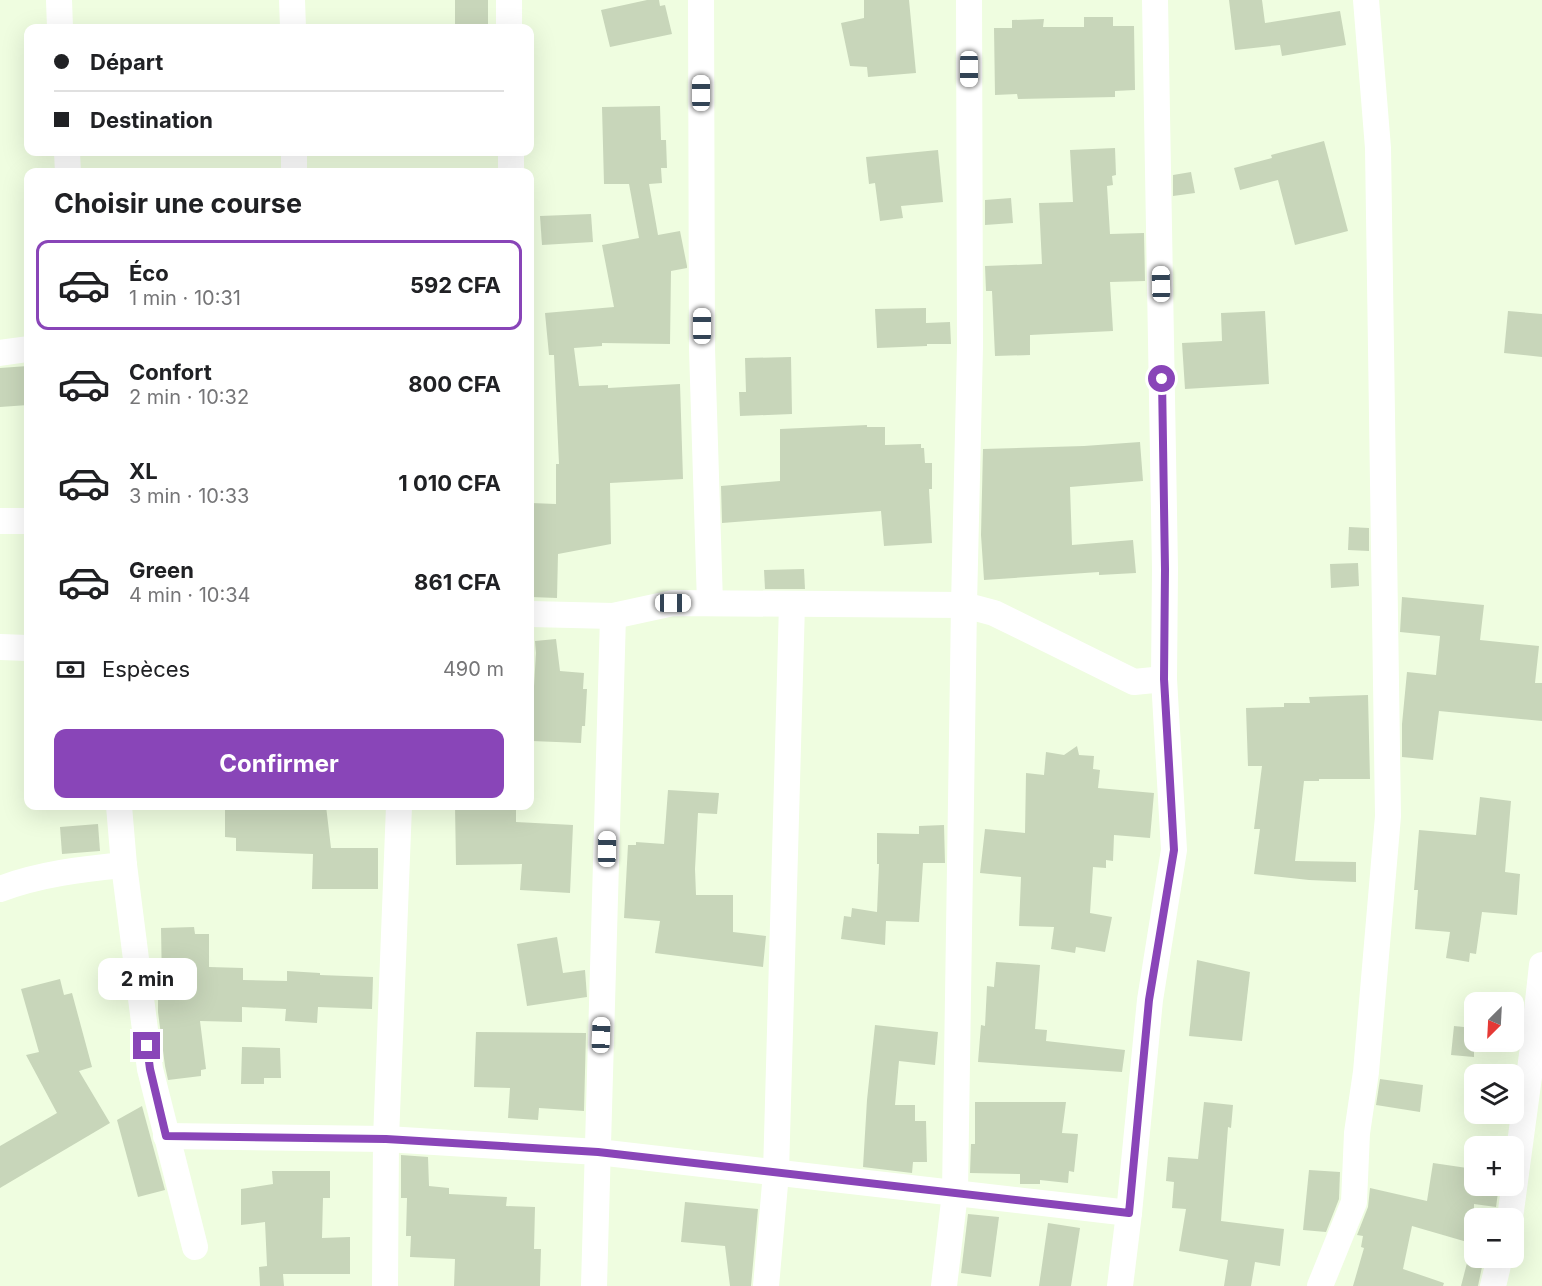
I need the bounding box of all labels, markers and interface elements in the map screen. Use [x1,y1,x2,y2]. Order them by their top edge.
text: Départ [90,49,163,75]
car [960,51,978,87]
car [692,75,710,111]
text: Destination [90,107,213,133]
text: Choisir une course [54,187,302,220]
icon: car [57,258,111,312]
text: Éco [129,260,169,286]
car [1152,266,1170,302]
text: 592 CFA [410,272,501,298]
text: 1 min · 10:31 [129,286,241,310]
car [693,308,711,344]
icon: car [57,357,111,411]
text: Confort [129,359,212,385]
route start [1148,365,1175,392]
text: 800 CFA [408,371,501,397]
text: 2 min · 10:32 [129,385,249,409]
icon: car [57,456,111,510]
text: XL [129,458,158,484]
text: 1 010 CFA [398,470,501,496]
text: 3 min · 10:33 [129,484,249,508]
icon: car [57,555,111,609]
text: Green [129,557,194,583]
text: 861 CFA [414,569,501,595]
text: 4 min · 10:34 [129,583,251,607]
car [655,594,691,612]
icon: cash [54,653,87,686]
text: Espèces [102,656,190,682]
text: 490 m [443,657,504,681]
button: Confirmer [54,729,504,798]
car [598,831,616,867]
callout: 2 min [98,959,196,1001]
text: 2 min [121,967,174,991]
north arrow [1464,992,1524,1052]
map controls [1464,992,1524,1268]
car [591,1017,611,1053]
route end [133,1032,160,1059]
button: layers [1464,1064,1524,1124]
button: + [1464,1136,1524,1196]
button: − [1464,1208,1524,1268]

